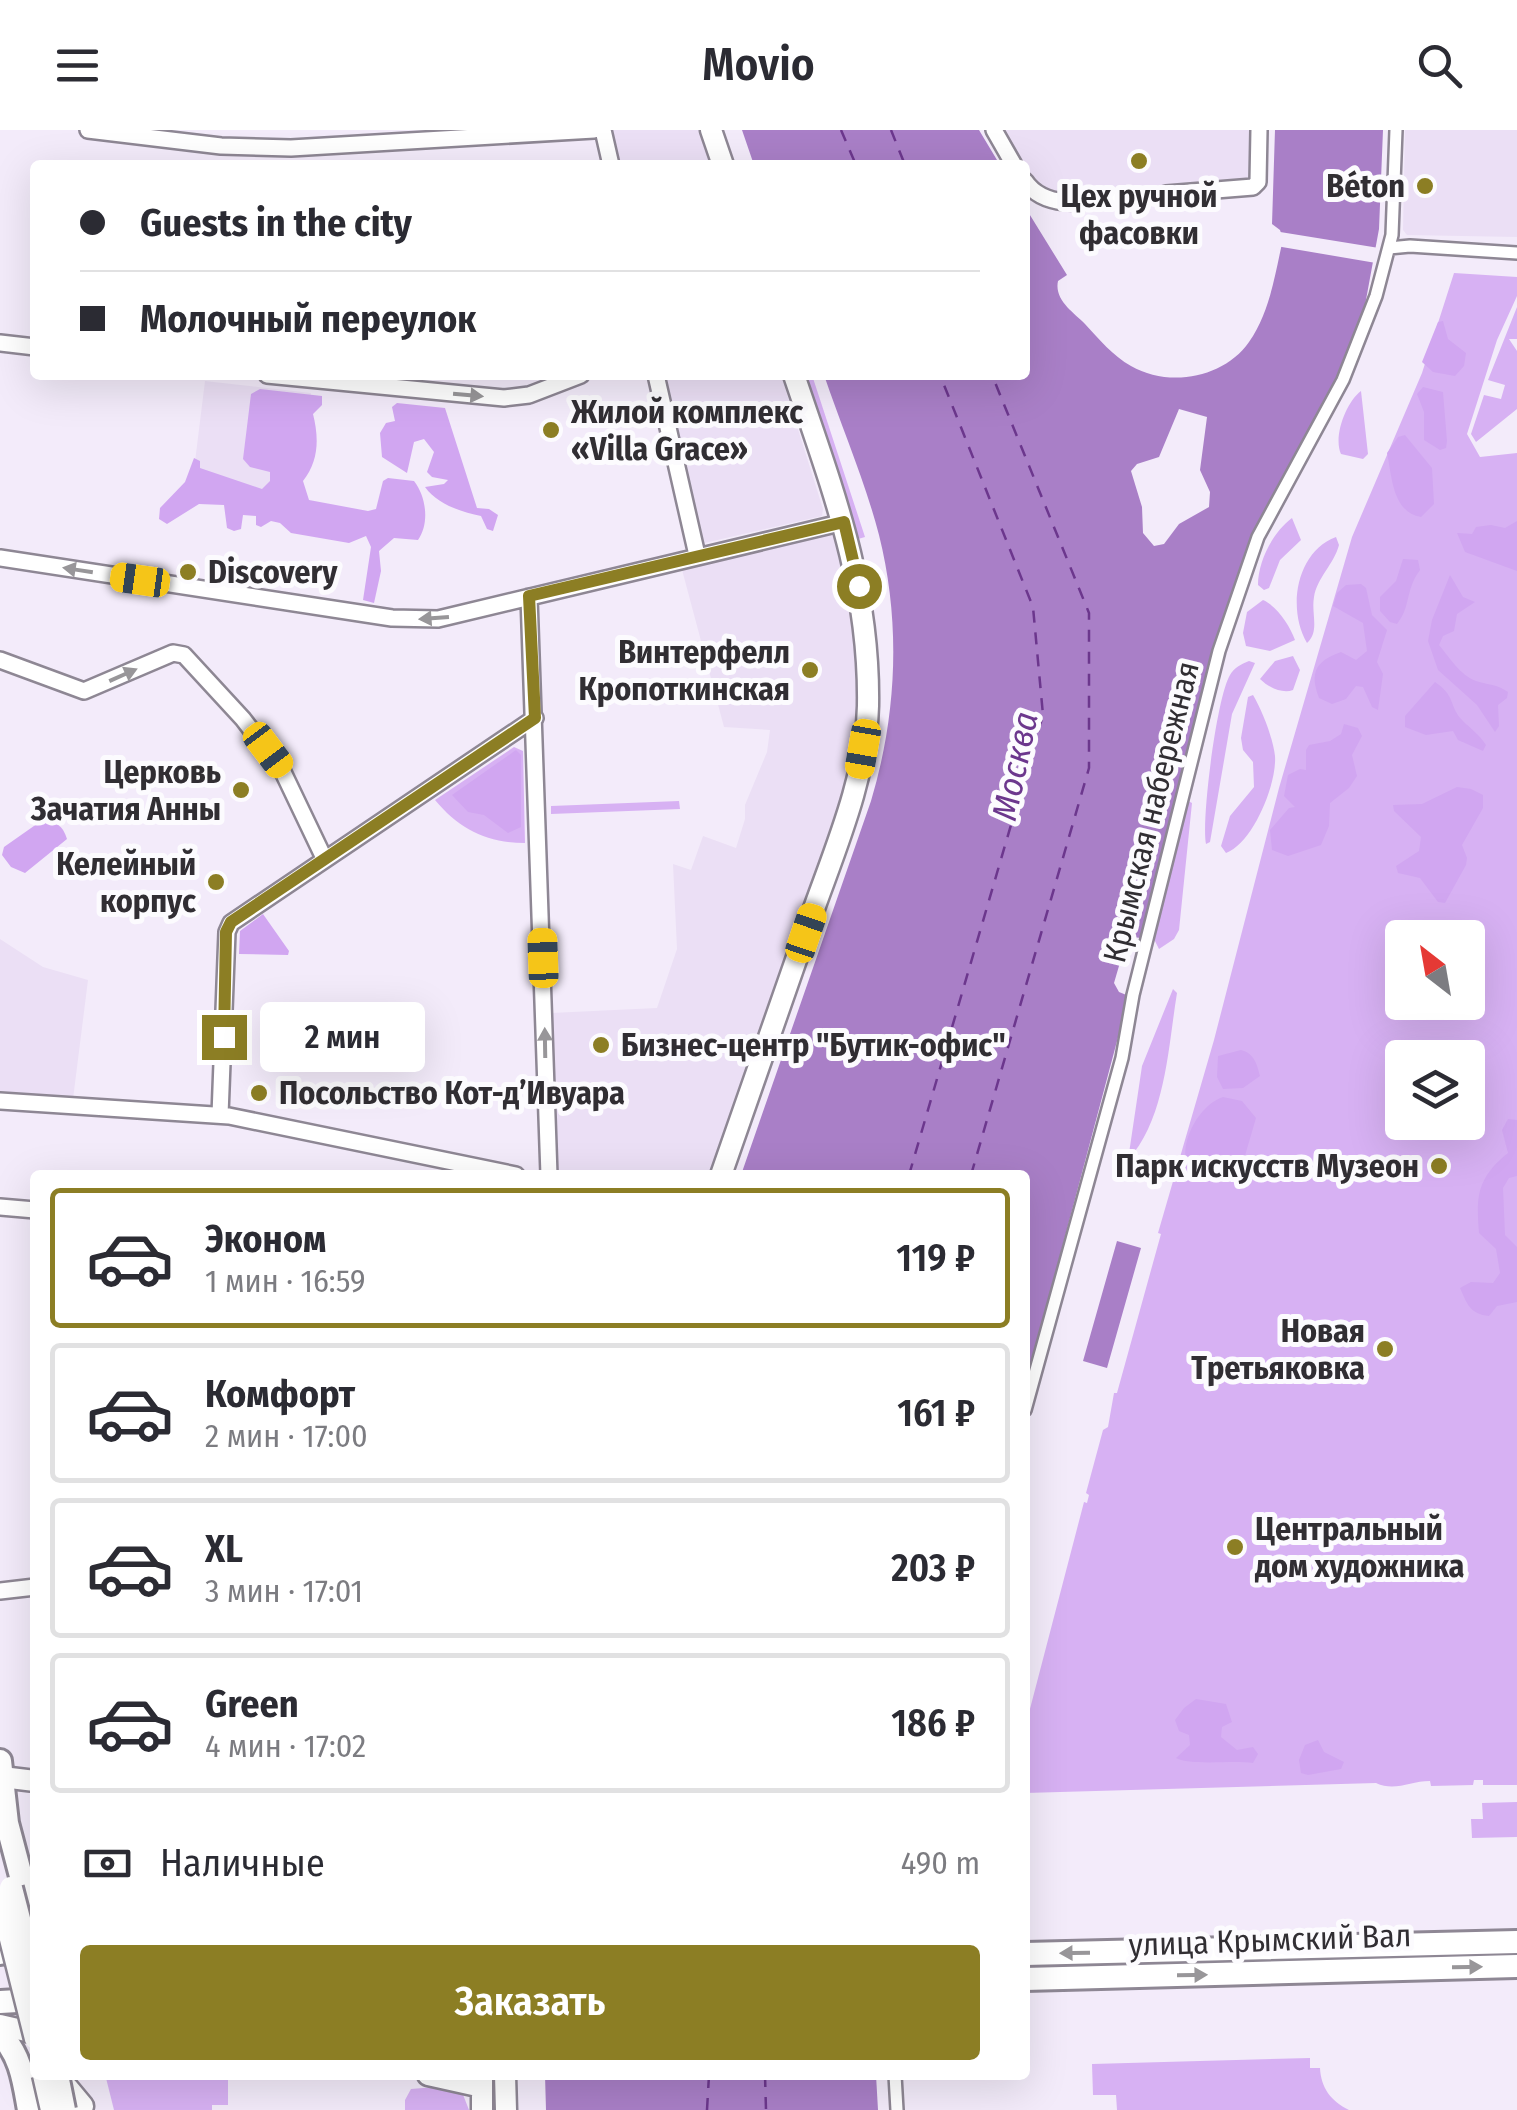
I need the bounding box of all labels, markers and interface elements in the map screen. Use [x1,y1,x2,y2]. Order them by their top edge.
icon: menu [50,38,105,93]
text: Movio [702,38,815,92]
icon: search [1412,38,1467,93]
marker: Цех ручной фасовки [1128,150,1150,172]
place label: Béton [1326,167,1405,205]
marker: Béton [1414,175,1436,197]
place label: Цех ручной фасовки [1061,177,1217,252]
text: Guests in thе city [140,200,412,246]
text: Молочный переулок [140,296,476,342]
one-way arrow [453,387,485,403]
place label: Жилой комплекс «Villa Grace» [570,393,803,468]
marker: Жилой комплекс «Villa Grace» [540,419,562,441]
place label: Discovery [208,553,338,591]
car [108,561,172,599]
marker: Discovery [177,561,199,583]
one-way arrow [62,562,93,578]
route start [837,564,882,609]
one-way arrow [418,611,450,627]
place label: Винтерфелл Кропоткинская [579,633,790,708]
street label: Крымская набережная [1095,658,1207,966]
marker: Винтерфелл Кропоткинская [799,659,821,681]
one-way arrow [108,667,138,683]
water label: Москва [983,708,1047,824]
car [238,717,298,783]
car [843,717,883,781]
place label: Церковь Зачатия Анны [30,753,221,828]
marker: Церковь Зачатия Анны [230,779,252,801]
place label: Келейный корпус [56,845,196,920]
marker: Келейный корпус [205,871,227,893]
car [782,900,830,966]
north arrow [1385,920,1485,1020]
map controls [1385,920,1485,1140]
car [527,927,559,989]
callout: 2 мин [259,1002,424,1072]
route end [202,1015,247,1060]
text: 2 мин [305,1018,380,1056]
one-way arrow [537,1026,553,1058]
place label: Бизнес-центр "Бутик-офис" [621,1026,1006,1064]
marker: Бизнес-центр "Бутик-офис" [590,1034,612,1056]
button: layers [1385,1040,1485,1140]
place label: Посольство Кот-д’Ивуара [279,1074,625,1112]
marker: Посольство Кот-д’Ивуара [248,1082,270,1104]
place label: Парк искусств Музеон [1115,1147,1419,1185]
marker: Парк искусств Музеон [1428,1155,1450,1177]
icon: car [85,1213,175,1303]
text: Эконом [205,1216,326,1262]
text: 119 ₽ [896,1235,975,1281]
text: 1 мин · 16:59 [205,1262,366,1300]
place label: Новая Третьяковка [1191,1312,1365,1387]
marker: Новая Третьяковка [1374,1338,1396,1360]
icon: car [85,1368,175,1458]
text: Комфорт [205,1371,355,1417]
text: 161 ₽ [897,1390,975,1436]
text: 2 мин · 17:00 [205,1417,368,1455]
place label: Центральный дом художника [1254,1510,1464,1585]
icon: car [85,1523,175,1613]
text: XL [205,1526,243,1572]
marker: Центральный дом художника [1224,1536,1246,1558]
text: 203 ₽ [891,1545,975,1591]
text: 3 мин · 17:01 [205,1572,363,1610]
icon: car [85,1678,175,1768]
text: Green [205,1681,299,1727]
text: 186 ₽ [891,1700,975,1746]
text: 4 мин · 17:02 [205,1727,366,1765]
icon: cash [80,1836,135,1891]
text: Наличные [160,1840,325,1886]
text: 490 m [901,1844,980,1882]
street label: улица Крымский Вал [1128,1916,1412,1964]
button: Заказать [80,1945,980,2060]
one-way arrow [1059,1945,1091,1961]
one-way arrow [1452,1959,1484,1975]
one-way arrow [1177,1967,1209,1983]

